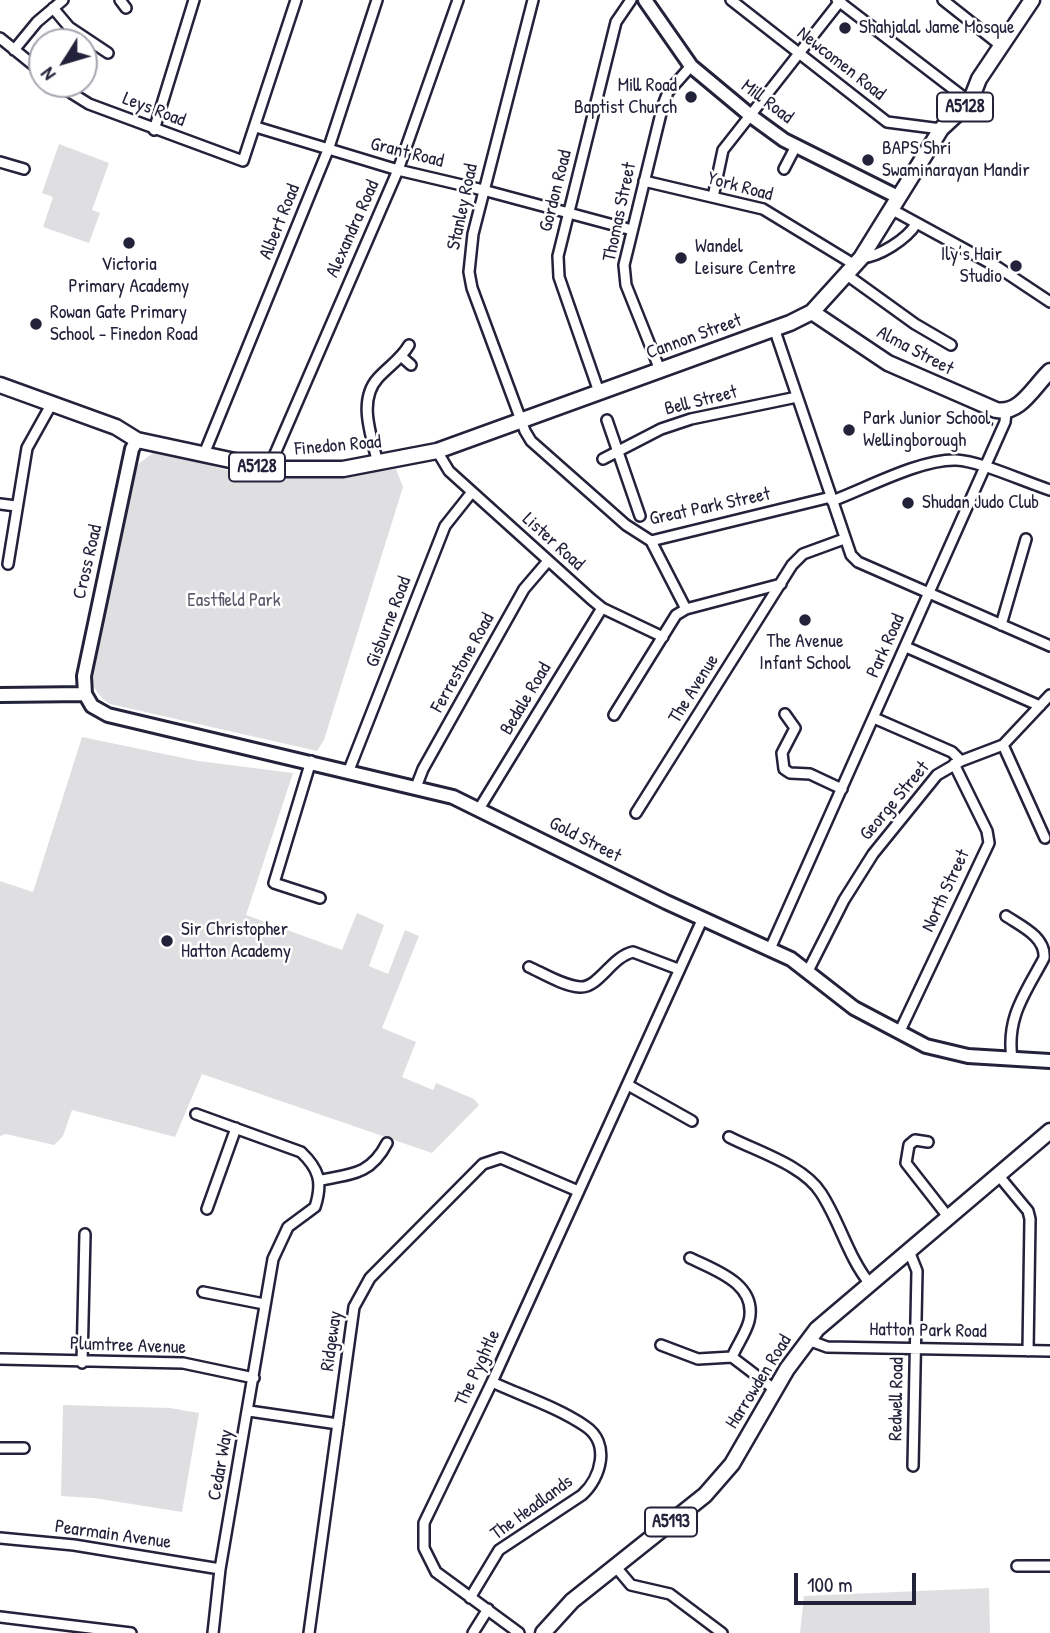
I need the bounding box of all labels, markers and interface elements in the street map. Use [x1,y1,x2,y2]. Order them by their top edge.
place label: Shahjalal Jame Mosque [859,17,1015,39]
marker: Shahjalal Jame Mosque [837,20,853,36]
street label: Newcomen Road [792,22,890,106]
north arrow [28,28,98,98]
text: N [34,63,61,86]
place label: Mill Road Baptist Church [574,75,677,119]
street label: Mill Road [736,75,798,129]
street label: Leys Road [119,88,189,132]
marker: Mill Road Baptist Church [683,89,699,105]
road number: A5128 [937,92,993,122]
street label: Grant Road [368,133,446,173]
place label: BAPS Shri Swaminarayan Mandir [882,138,1030,182]
street label: Gordon Road [535,148,577,234]
marker: BAPS Shri Swaminarayan Mandir [860,152,876,168]
street label: Thomas Street [598,160,642,264]
street label: Stanley Road [443,162,483,252]
street label: York Road [705,167,775,207]
street label: Alexandra Road [321,177,385,281]
street label: Albert Road [255,181,305,263]
marker: Victoria Primary Academy [121,235,137,251]
place label: Wandel Leisure Centre [695,236,796,280]
place label: Ily’s Hair Studio [941,244,1002,288]
marker: Wandel Leisure Centre [673,250,689,266]
place label: Victoria Primary Academy [69,254,189,298]
marker: Ily’s Hair Studio [1008,258,1024,274]
place label: Rowan Gate Primary School - Finedon Road [50,302,198,346]
street label: Cannon Street [643,309,745,365]
marker: Rowan Gate Primary School - Finedon Road [28,316,44,332]
street label: Alma Street [873,321,957,381]
street label: Bell Street [662,381,740,421]
place label: Park Junior School, Wellingborough [863,408,994,452]
marker: Park Junior School, Wellingborough [841,422,857,438]
street label: Finedon Road [294,431,382,461]
road number: A5128 [229,452,285,481]
street label: Great Park Street [648,483,772,531]
place label: Shudan Judo Club [922,492,1039,514]
marker: Shudan Judo Club [900,495,916,511]
street label: Lister Road [517,508,589,576]
street label: Cross Road [68,523,108,601]
street label: Gisburne Road [361,574,417,670]
park label: Eastfield Park [187,590,281,612]
street label: Ferrestone Road [426,609,500,717]
street label: Park Road [862,611,910,681]
marker: The Avenue Infant School [797,612,813,628]
place label: The Avenue Infant School [759,631,851,675]
street label: The Avenue [664,650,724,728]
street label: Bedale Road [496,659,556,739]
street label: George Street [855,757,935,845]
street label: Gold Street [545,812,625,868]
street label: North Street [917,846,975,936]
place label: Sir Christopher Hatton Academy [181,919,291,963]
marker: Sir Christopher Hatton Academy [159,933,175,949]
street label: Ridgeway [316,1309,348,1373]
street label: Hatton Park Road [869,1319,987,1343]
street label: The Pyghtle [450,1326,506,1410]
street label: Harrowden Road [721,1331,797,1433]
street label: Plumtree Avenue [70,1333,186,1359]
street label: Redwell Road [885,1357,909,1441]
street label: Cedar Way [204,1428,238,1502]
street label: The Headlands [486,1471,578,1545]
road number: A5193 [645,1507,697,1536]
street label: Pearmain Avenue [53,1516,173,1554]
scale bar [798,1560,920,1604]
text: 100 m [807,1570,853,1599]

